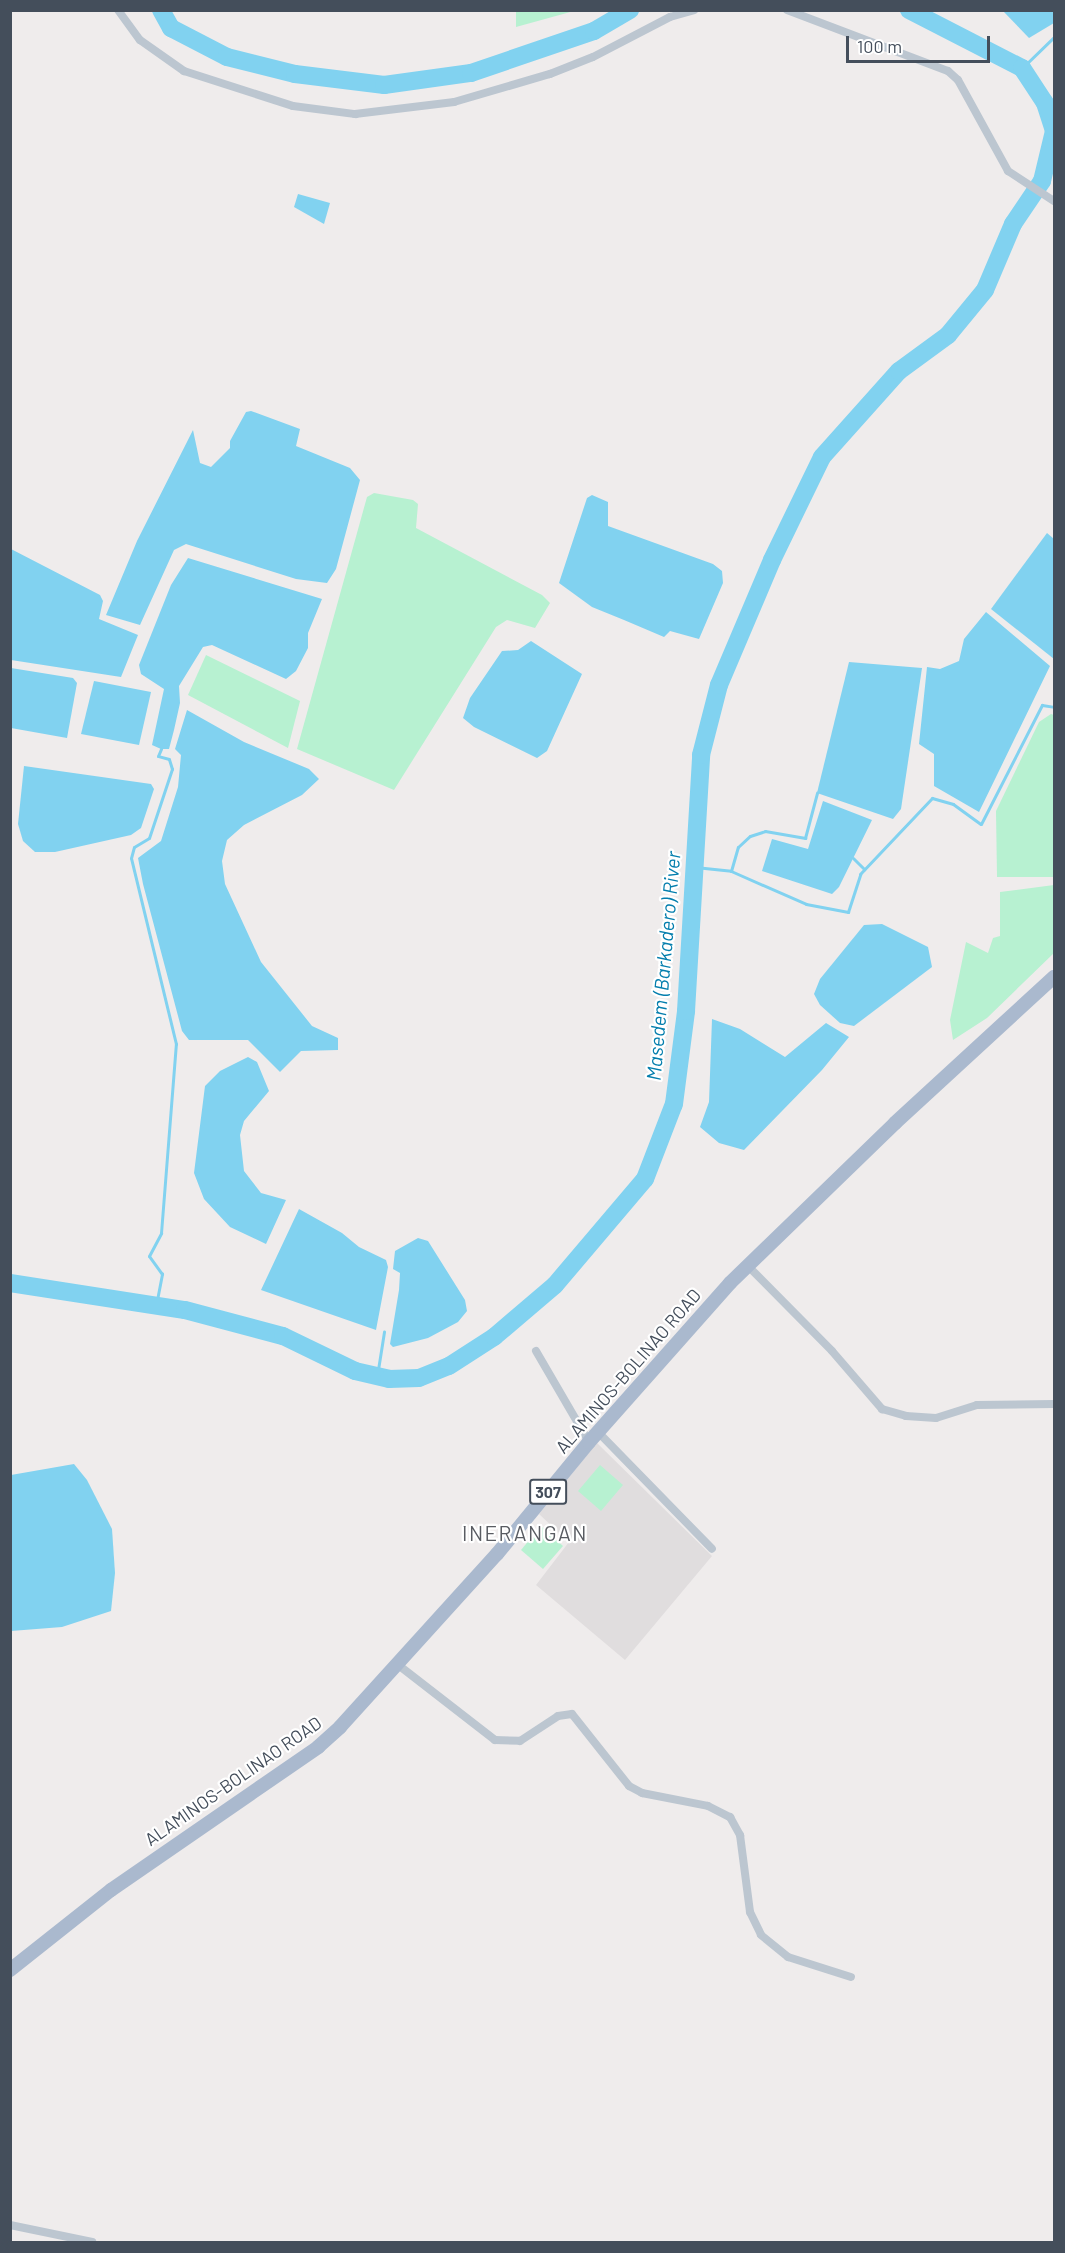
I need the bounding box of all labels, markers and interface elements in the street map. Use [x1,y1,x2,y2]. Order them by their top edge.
scale bar [849,24,993,62]
text: 100 m [857,35,902,57]
water label: Masedem (Barkadero) River [641,850,685,1082]
street label: ALAMINOS-BOLINAO ROAD [551,1284,705,1458]
road number: 307 [528,1479,568,1505]
district label: INERANGAN [462,1520,588,1546]
street label: ALAMINOS-BOLINAO ROAD [141,1712,325,1850]

